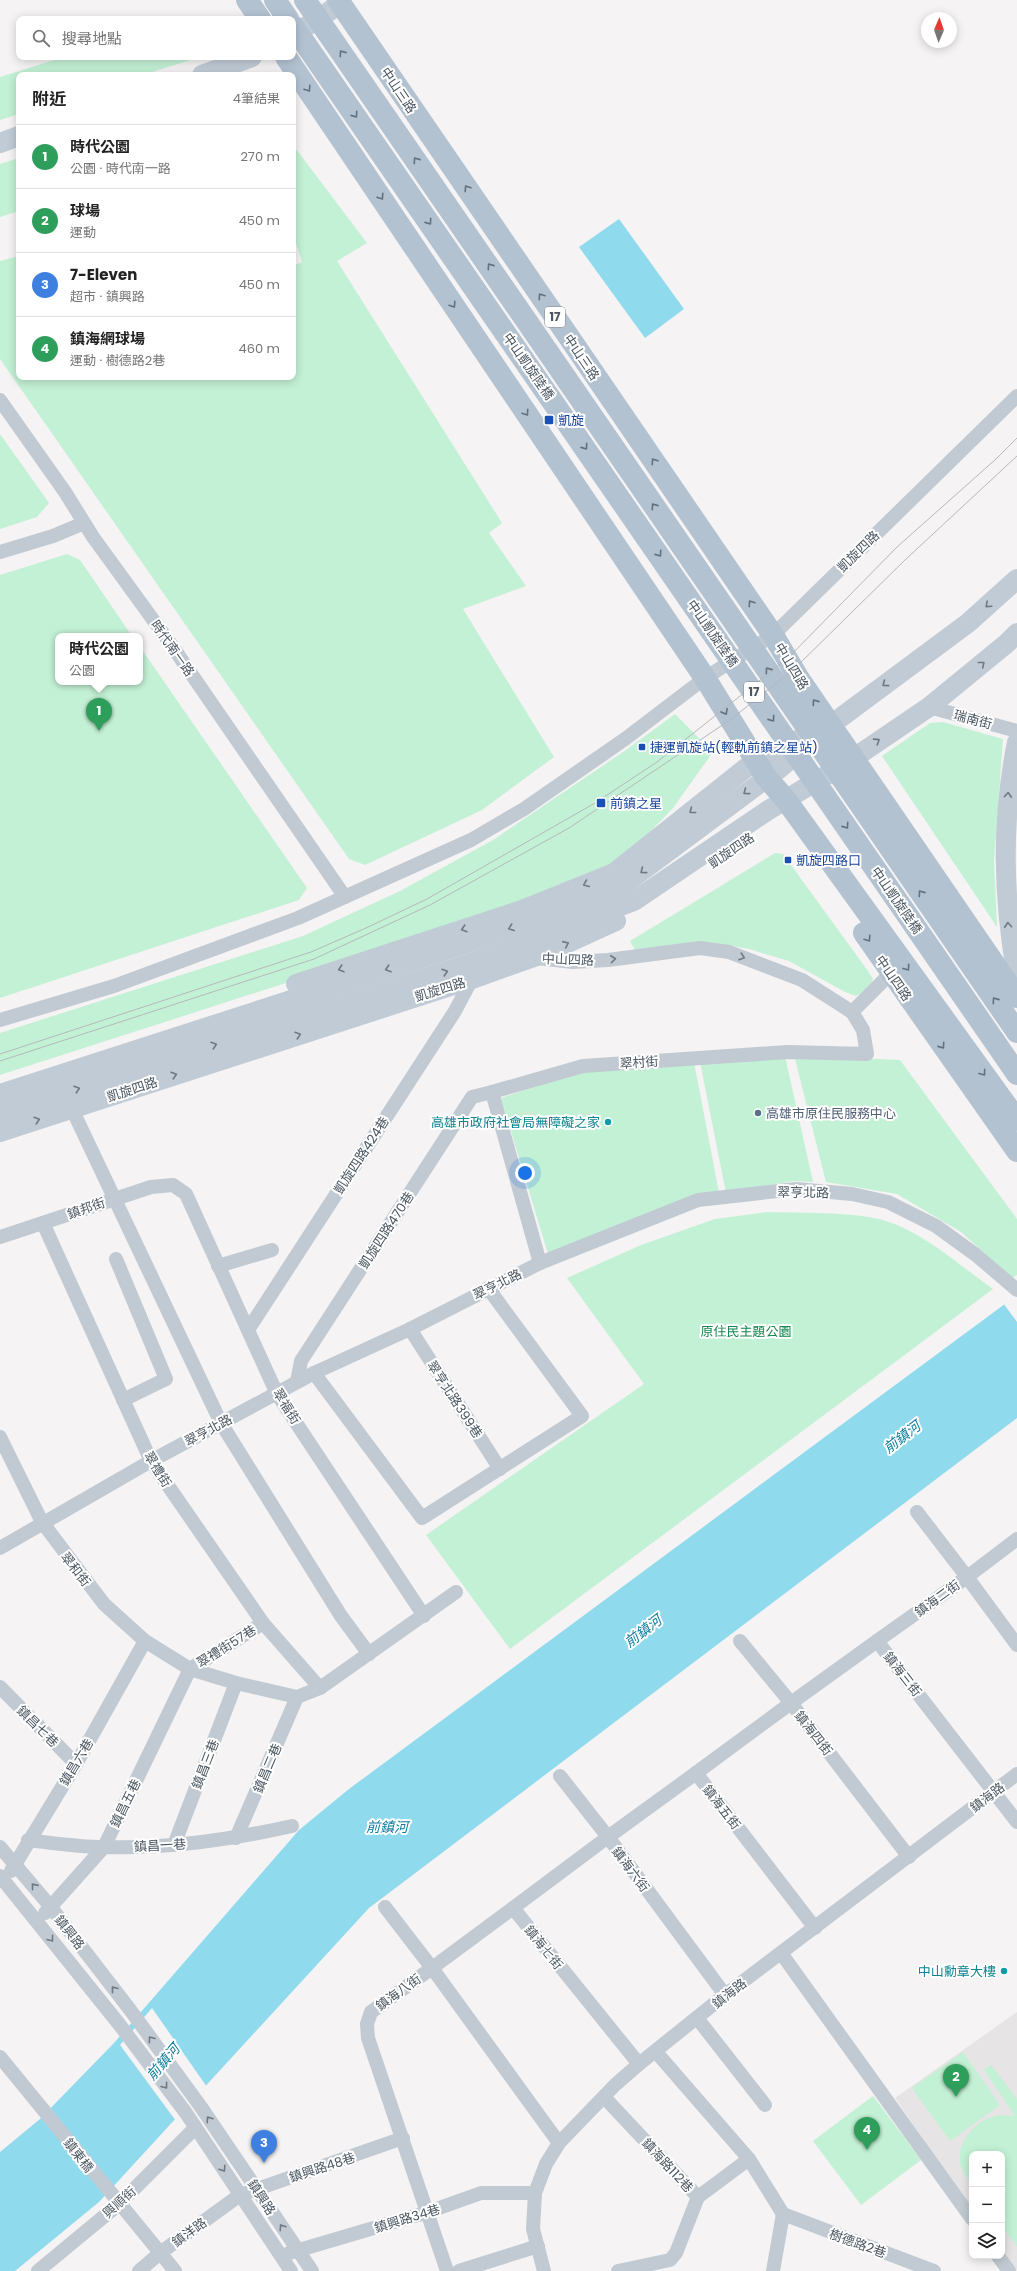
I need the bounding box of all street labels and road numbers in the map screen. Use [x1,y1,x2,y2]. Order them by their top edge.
street label: 中山三路 [376,63,421,117]
road number: 17 [545,307,565,327]
street label: 中山凱旋陸橋 [498,329,559,404]
street label: 中山三路 [559,330,604,384]
street label: 凱旋四路 [833,526,884,576]
street label: 中山凱旋陸橋 [682,596,743,671]
street label: 時代南一路 [146,616,199,680]
street label: 中山四路 [770,639,813,693]
road number: 17 [744,682,764,702]
street label: 瑞南街 [952,705,994,734]
street label: 凱旋四路 [704,828,758,873]
street label: 中山凱旋陸橋 [866,863,927,938]
street label: 中山四路 [542,949,594,970]
street label: 中山四路 [871,952,916,1005]
street label: 凱旋四路 [412,973,468,1006]
street label: 翠村街 [619,1052,659,1073]
street label: 凱旋四路 [104,1072,160,1107]
street label: 凱旋四路424巷 [329,1113,394,1198]
street label: 翠亨北路 [777,1183,829,1202]
street label: 凱旋四路470巷 [354,1188,418,1273]
street label: 鎮邦街 [65,1193,108,1224]
street label: 翠亨北路 [470,1265,525,1304]
street label: 翠亨北路399巷 [422,1357,487,1442]
street label: 翠福街 [268,1385,305,1428]
street label: 翠亨北路 [181,1410,236,1451]
street label: 翠禮街 [139,1448,176,1491]
street label: 翠和街 [56,1548,95,1591]
street label: 鎮海二街 [911,1575,964,1621]
street label: 翠禮街57巷 [193,1621,260,1672]
street label: 鎮海三街 [879,1648,926,1701]
street label: 鎮昌七巷 [13,1701,63,1751]
street label: 鎮海四街 [790,1707,837,1760]
street label: 鎮昌六巷 [55,1735,98,1789]
street label: 鎮昌三巷 [187,1736,224,1792]
street label: 鎮昌二巷 [249,1741,286,1796]
street label: 鎮昌五巷 [106,1776,145,1831]
street label: 鎮海路 [966,1778,1009,1817]
street label: 鎮海五街 [698,1781,745,1834]
street label: 鎮昌一巷 [134,1835,186,1856]
street label: 鎮海六街 [607,1843,654,1896]
street label: 鎮興路 [50,1911,89,1954]
street label: 鎮海七街 [520,1921,567,1974]
street label: 鎮海八街 [372,1969,425,2015]
street label: 鎮海路 [708,1974,751,2013]
street label: 鎮東橋 [59,2134,98,2177]
street label: 鎮海路112巷 [638,2134,698,2197]
street label: 鎮興路48巷 [287,2148,358,2187]
street label: 鎮興路 [243,2176,280,2219]
street label: 興順街 [98,2182,140,2222]
street label: 鎮興路34巷 [372,2199,442,2237]
street label: 鎮洋路 [168,2213,211,2252]
street label: 樹德路2巷 [827,2224,889,2263]

